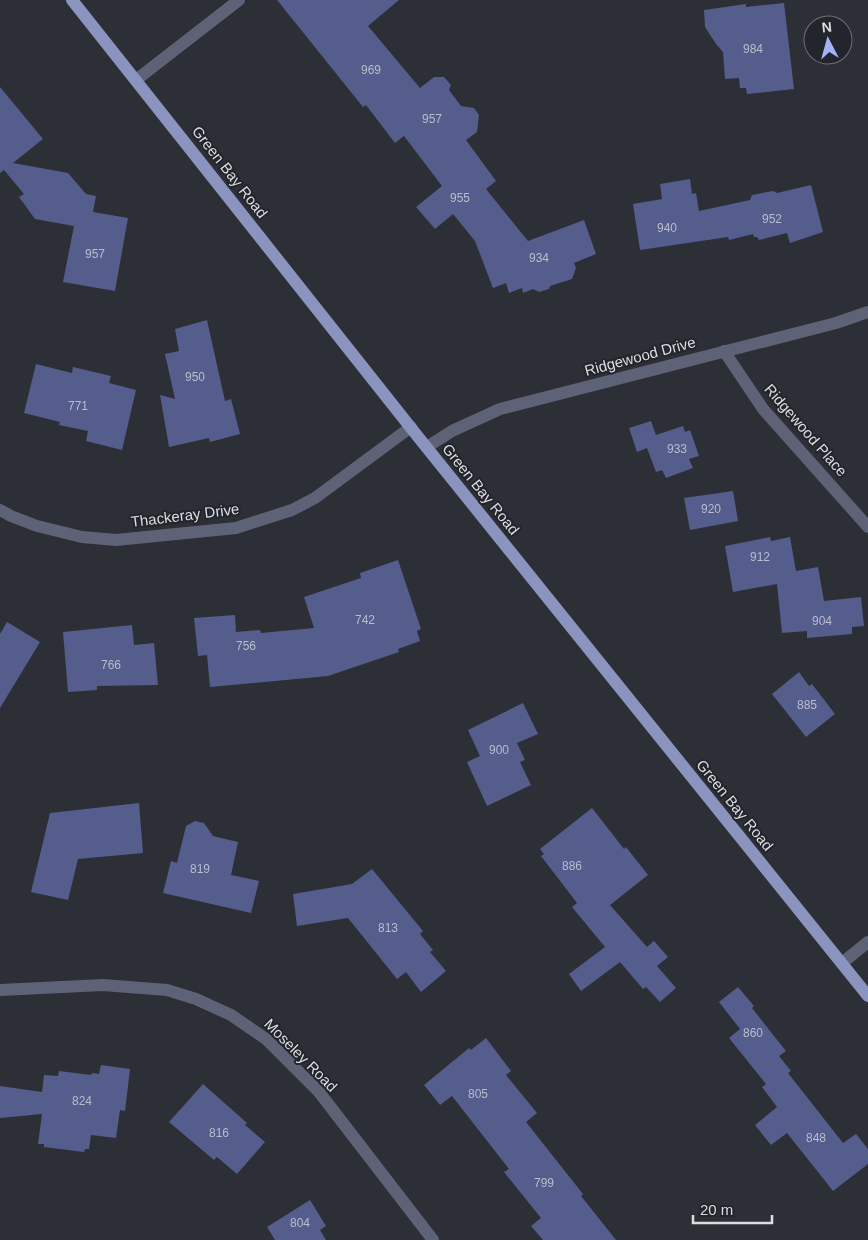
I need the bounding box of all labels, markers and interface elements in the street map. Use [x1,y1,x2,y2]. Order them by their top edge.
north arrow [803,15,853,65]
text: N [821,19,833,36]
house number: 984 [743,42,763,56]
house number: 969 [361,63,381,77]
house number: 957 [422,112,442,126]
street label: Green Bay Road [189,123,271,221]
house number: 955 [450,191,470,205]
house number: 952 [762,212,782,226]
house number: 940 [657,221,677,235]
house number: 957 [85,247,105,261]
house number: 934 [529,251,549,265]
street label: Ridgewood Drive [583,333,697,379]
house number: 950 [185,370,205,384]
street label: Ridgewood Place [761,380,851,480]
house number: 771 [68,399,88,413]
street label: Green Bay Road [439,440,523,538]
house number: 933 [667,442,687,456]
street label: Thackeray Drive [130,500,240,530]
house number: 920 [701,502,721,516]
house number: 912 [750,550,770,564]
house number: 742 [355,613,375,627]
house number: 904 [812,614,832,628]
house number: 756 [236,639,256,653]
house number: 766 [101,658,121,672]
house number: 885 [797,698,817,712]
house number: 900 [489,743,509,757]
street label: Green Bay Road [693,756,777,854]
house number: 886 [562,859,582,873]
house number: 819 [190,862,210,876]
house number: 813 [378,921,398,935]
street label: Moseley Road [261,1015,341,1095]
house number: 860 [743,1026,763,1040]
house number: 805 [468,1087,488,1101]
house number: 824 [72,1094,92,1108]
house number: 816 [209,1126,229,1140]
house number: 848 [806,1131,826,1145]
house number: 799 [534,1176,554,1190]
scale bar [693,1192,772,1224]
text: 20 m [700,1201,733,1218]
house number: 804 [290,1216,310,1230]

